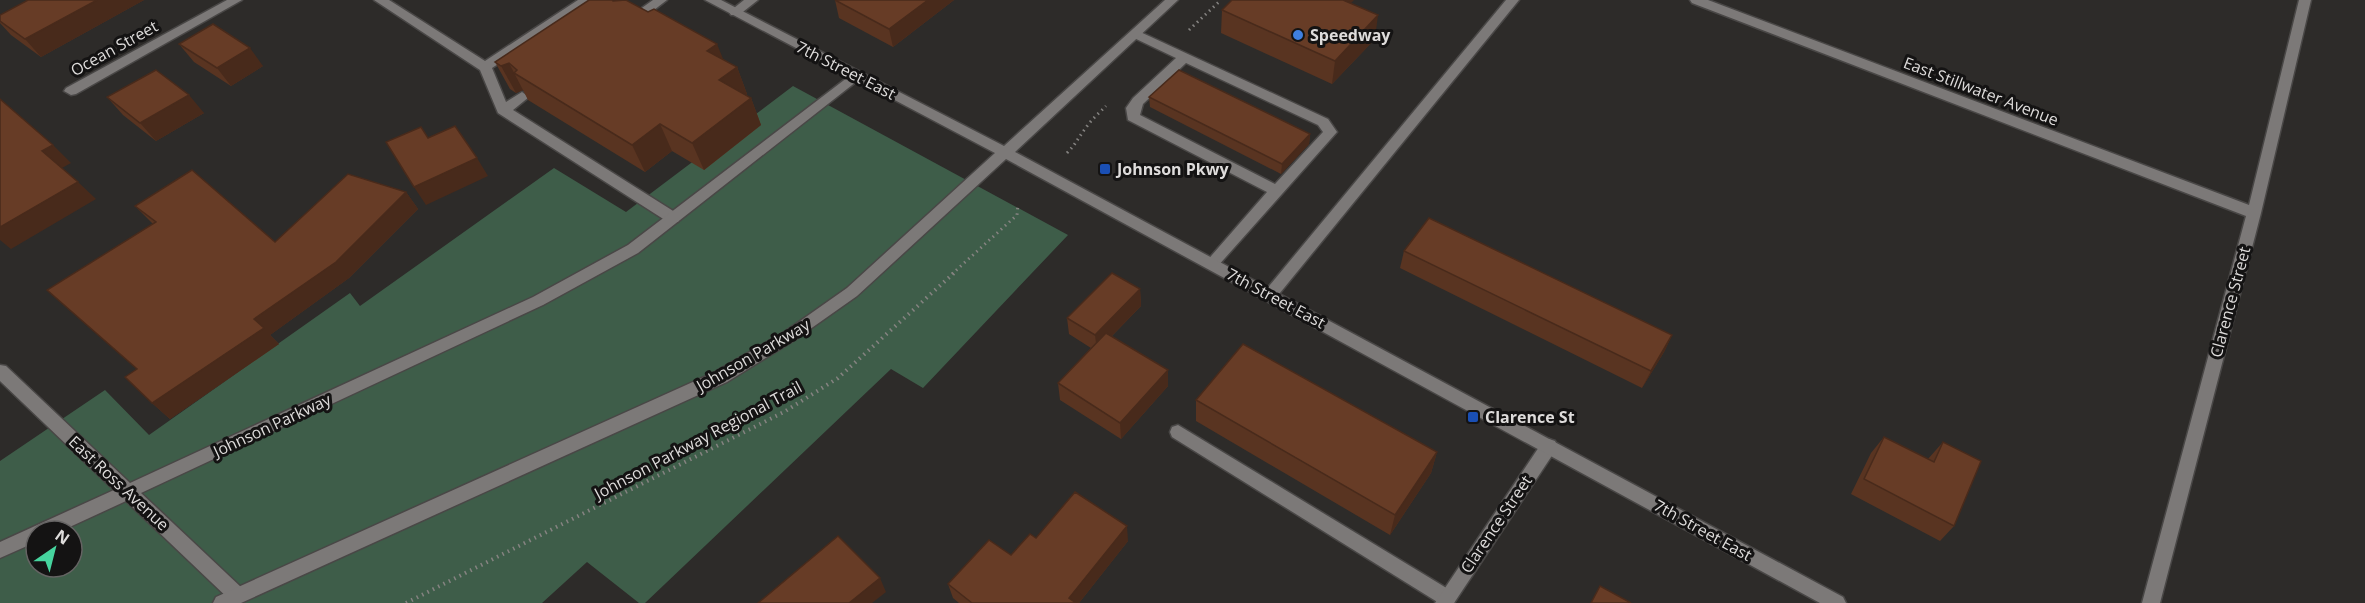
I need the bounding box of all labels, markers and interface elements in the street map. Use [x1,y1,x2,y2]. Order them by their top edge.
street label: Ocean Street [66,15,162,81]
place label: Speedway [1310,24,1391,46]
marker: Speedway [1291,28,1305,42]
street label: 7th Street East [793,36,900,105]
street label: East Stillwater Avenue [1900,51,2062,131]
place label: Johnson Pkwy [1115,158,1229,180]
marker: Johnson Pkwy [1098,162,1112,176]
street label: Clarence Street [2205,244,2255,360]
street label: 7th Street East [1223,263,1329,333]
street label: Johnson Parkway [691,313,815,397]
street label: Johnson Parkway Regional Trail [589,376,806,505]
street label: Johnson Parkway [208,388,335,463]
place label: Clarence St [1485,406,1575,428]
marker: Clarence St [1466,410,1480,424]
street label: East Ross Avenue [64,431,174,535]
street label: Clarence Street [1455,470,1537,577]
street label: 7th Street East [1650,494,1756,566]
north arrow [24,519,84,579]
text: N [51,524,74,549]

